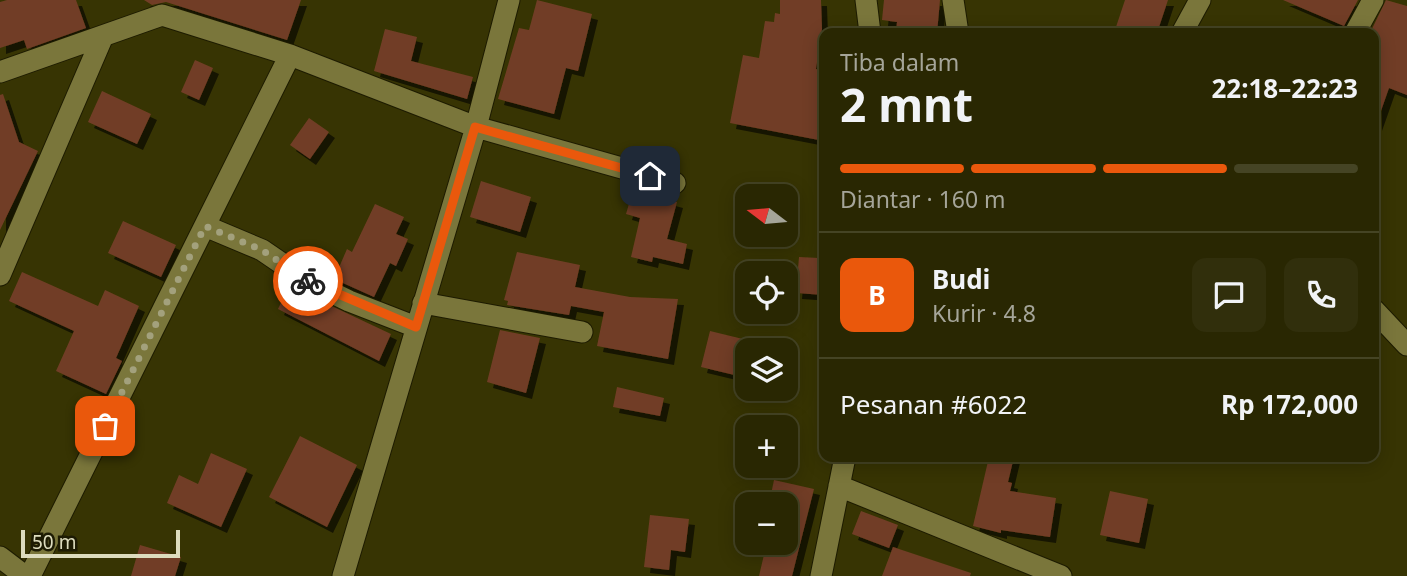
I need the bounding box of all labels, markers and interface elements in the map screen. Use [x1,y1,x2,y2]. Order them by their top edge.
text: Tiba dalam [840,46,959,78]
text: 22:18–22:23 [1211,70,1358,106]
text: 2 mnt [840,73,973,135]
pin [620,146,680,206]
icon: home [631,157,669,195]
text: Diantar · 160 m [840,183,1006,215]
north arrow [735,184,798,247]
map controls [735,184,798,555]
courier [273,246,343,316]
button: chat [1192,258,1266,332]
button: phone [1284,258,1358,332]
button: locate [735,261,798,324]
text: Budi [932,261,990,297]
icon: bike [289,262,327,300]
text: B [868,277,886,313]
text: Kurir · 4.8 [932,297,1036,329]
button: layers [735,338,798,401]
text: Pesanan #6022 [840,386,1027,422]
text: Rp 172,000 [1221,386,1358,422]
pin [75,396,135,456]
icon: bag [86,407,124,445]
button: + [735,415,798,478]
button: − [735,492,798,555]
scale bar [21,527,180,559]
text: 50 m [32,529,76,555]

